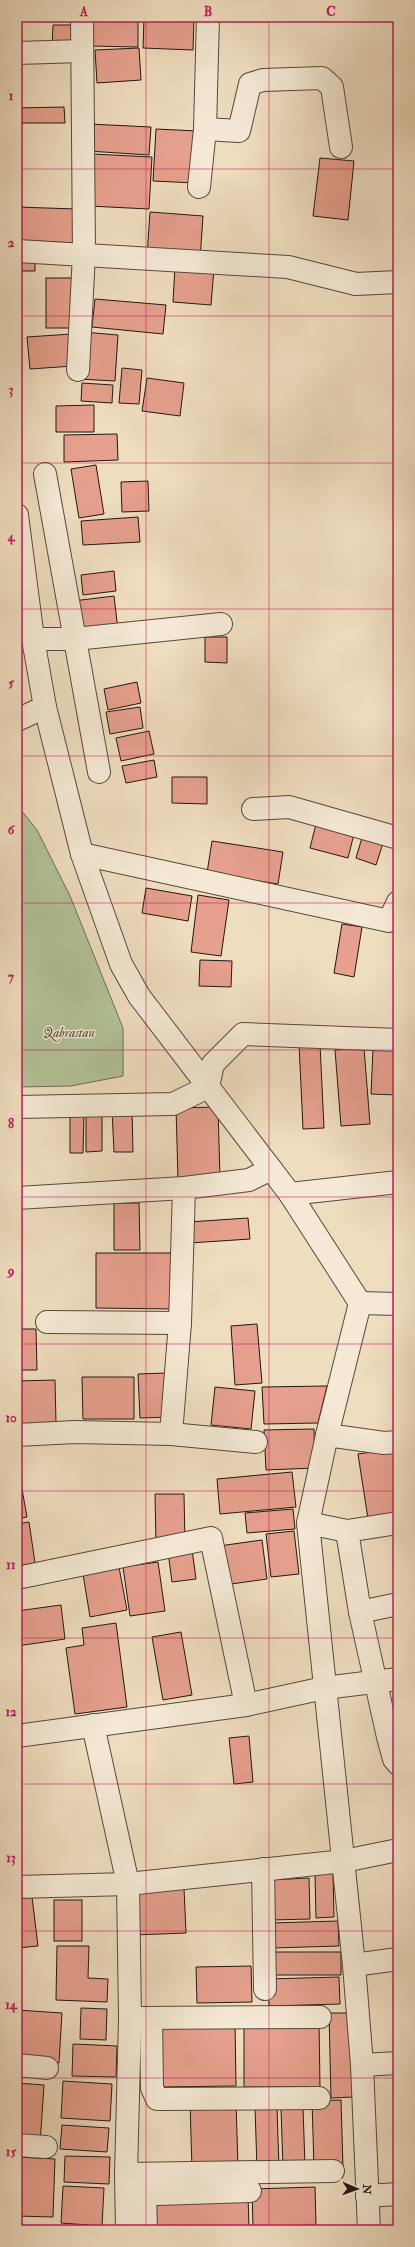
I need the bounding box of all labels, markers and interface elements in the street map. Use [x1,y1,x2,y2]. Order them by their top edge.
text: A [79,4,89,20]
text: B [204,4,212,20]
text: C [326,4,336,20]
text: 1 [9,88,14,104]
text: 2 [8,235,15,251]
text: 3 [9,382,14,398]
text: 4 [6,529,15,545]
text: 5 [8,675,14,691]
text: 6 [8,822,16,838]
text: 7 [8,969,15,985]
park label: Qabrastan [43,1025,95,1042]
text: 8 [8,1116,14,1132]
text: 9 [6,1263,15,1279]
text: 10 [5,1410,17,1426]
text: 11 [6,1557,16,1573]
text: 12 [5,1704,17,1720]
text: 13 [6,1850,16,1866]
text: 14 [5,1997,18,2013]
text: 15 [6,2144,16,2160]
north arrow [337,2169,377,2209]
text: N [360,2183,373,2196]

